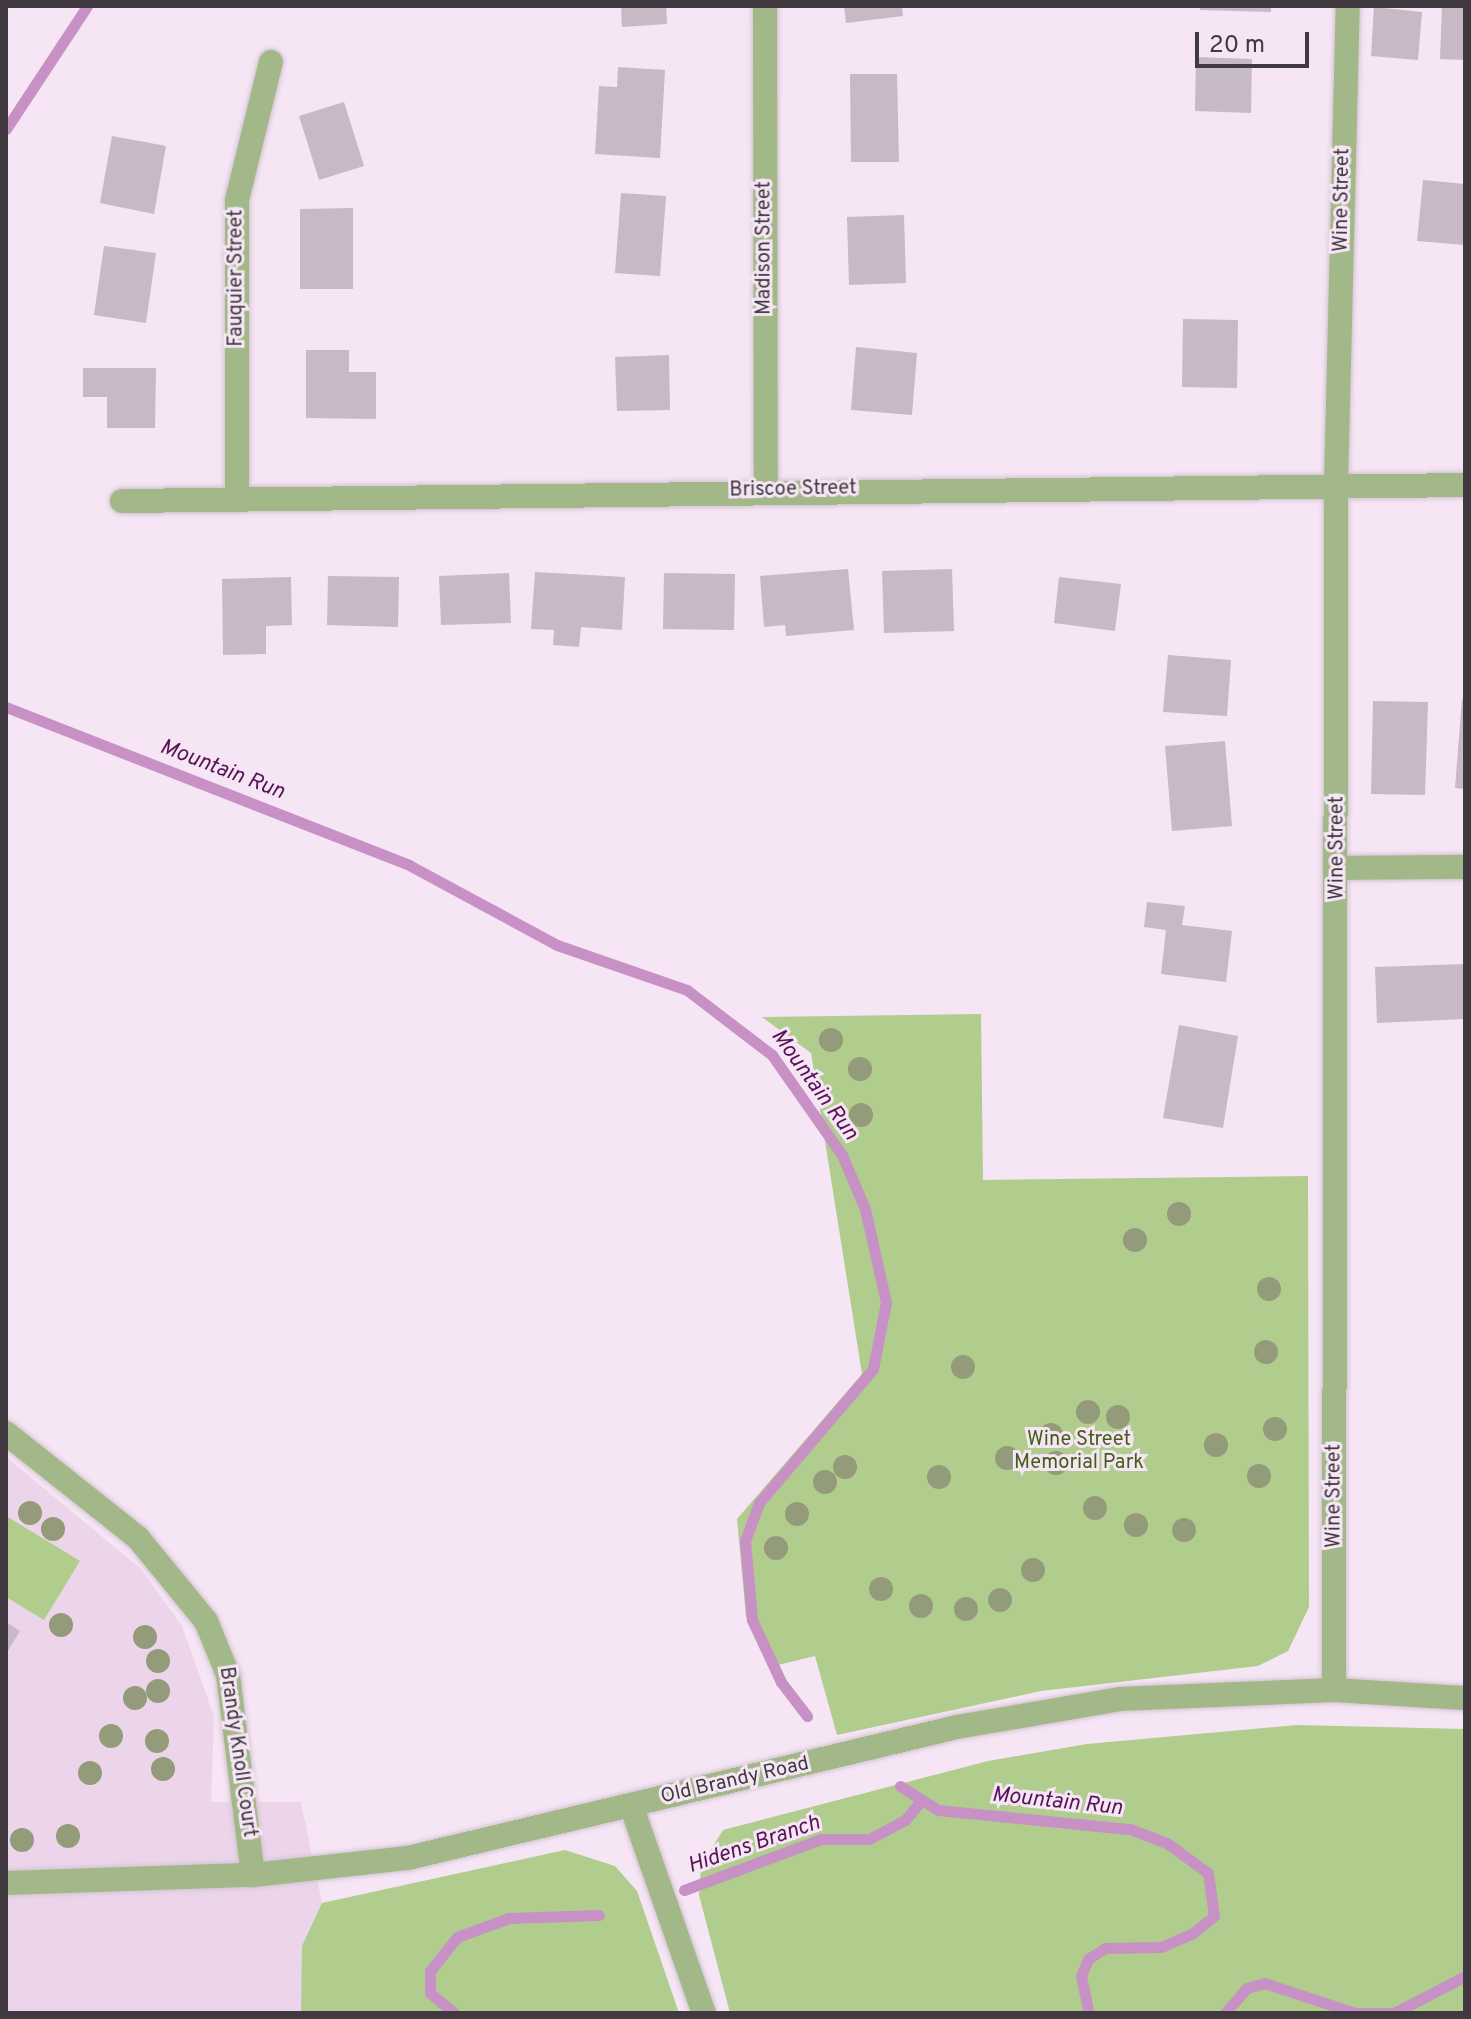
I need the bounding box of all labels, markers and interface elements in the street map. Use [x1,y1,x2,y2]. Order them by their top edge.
scale bar [1199,16,1313,66]
text: 20 m [1209,31,1265,61]
street label: Wine Street [1330,148,1356,252]
street label: Madison Street [753,181,777,315]
street label: Fauquier Street [225,209,249,347]
street label: Briscoe Street [729,477,857,503]
water label: Mountain Run [156,734,288,806]
street label: Wine Street [1326,796,1350,900]
water label: Mountain Run [765,1024,863,1146]
park label: Wine Street Memorial Park [1014,1429,1144,1476]
street label: Wine Street [1323,1444,1347,1548]
street label: Brandy Knoll Court [213,1665,261,1839]
street label: Old Brandy Road [659,1752,811,1810]
water label: Mountain Run [990,1782,1124,1822]
water label: Hidens Branch [684,1810,824,1880]

